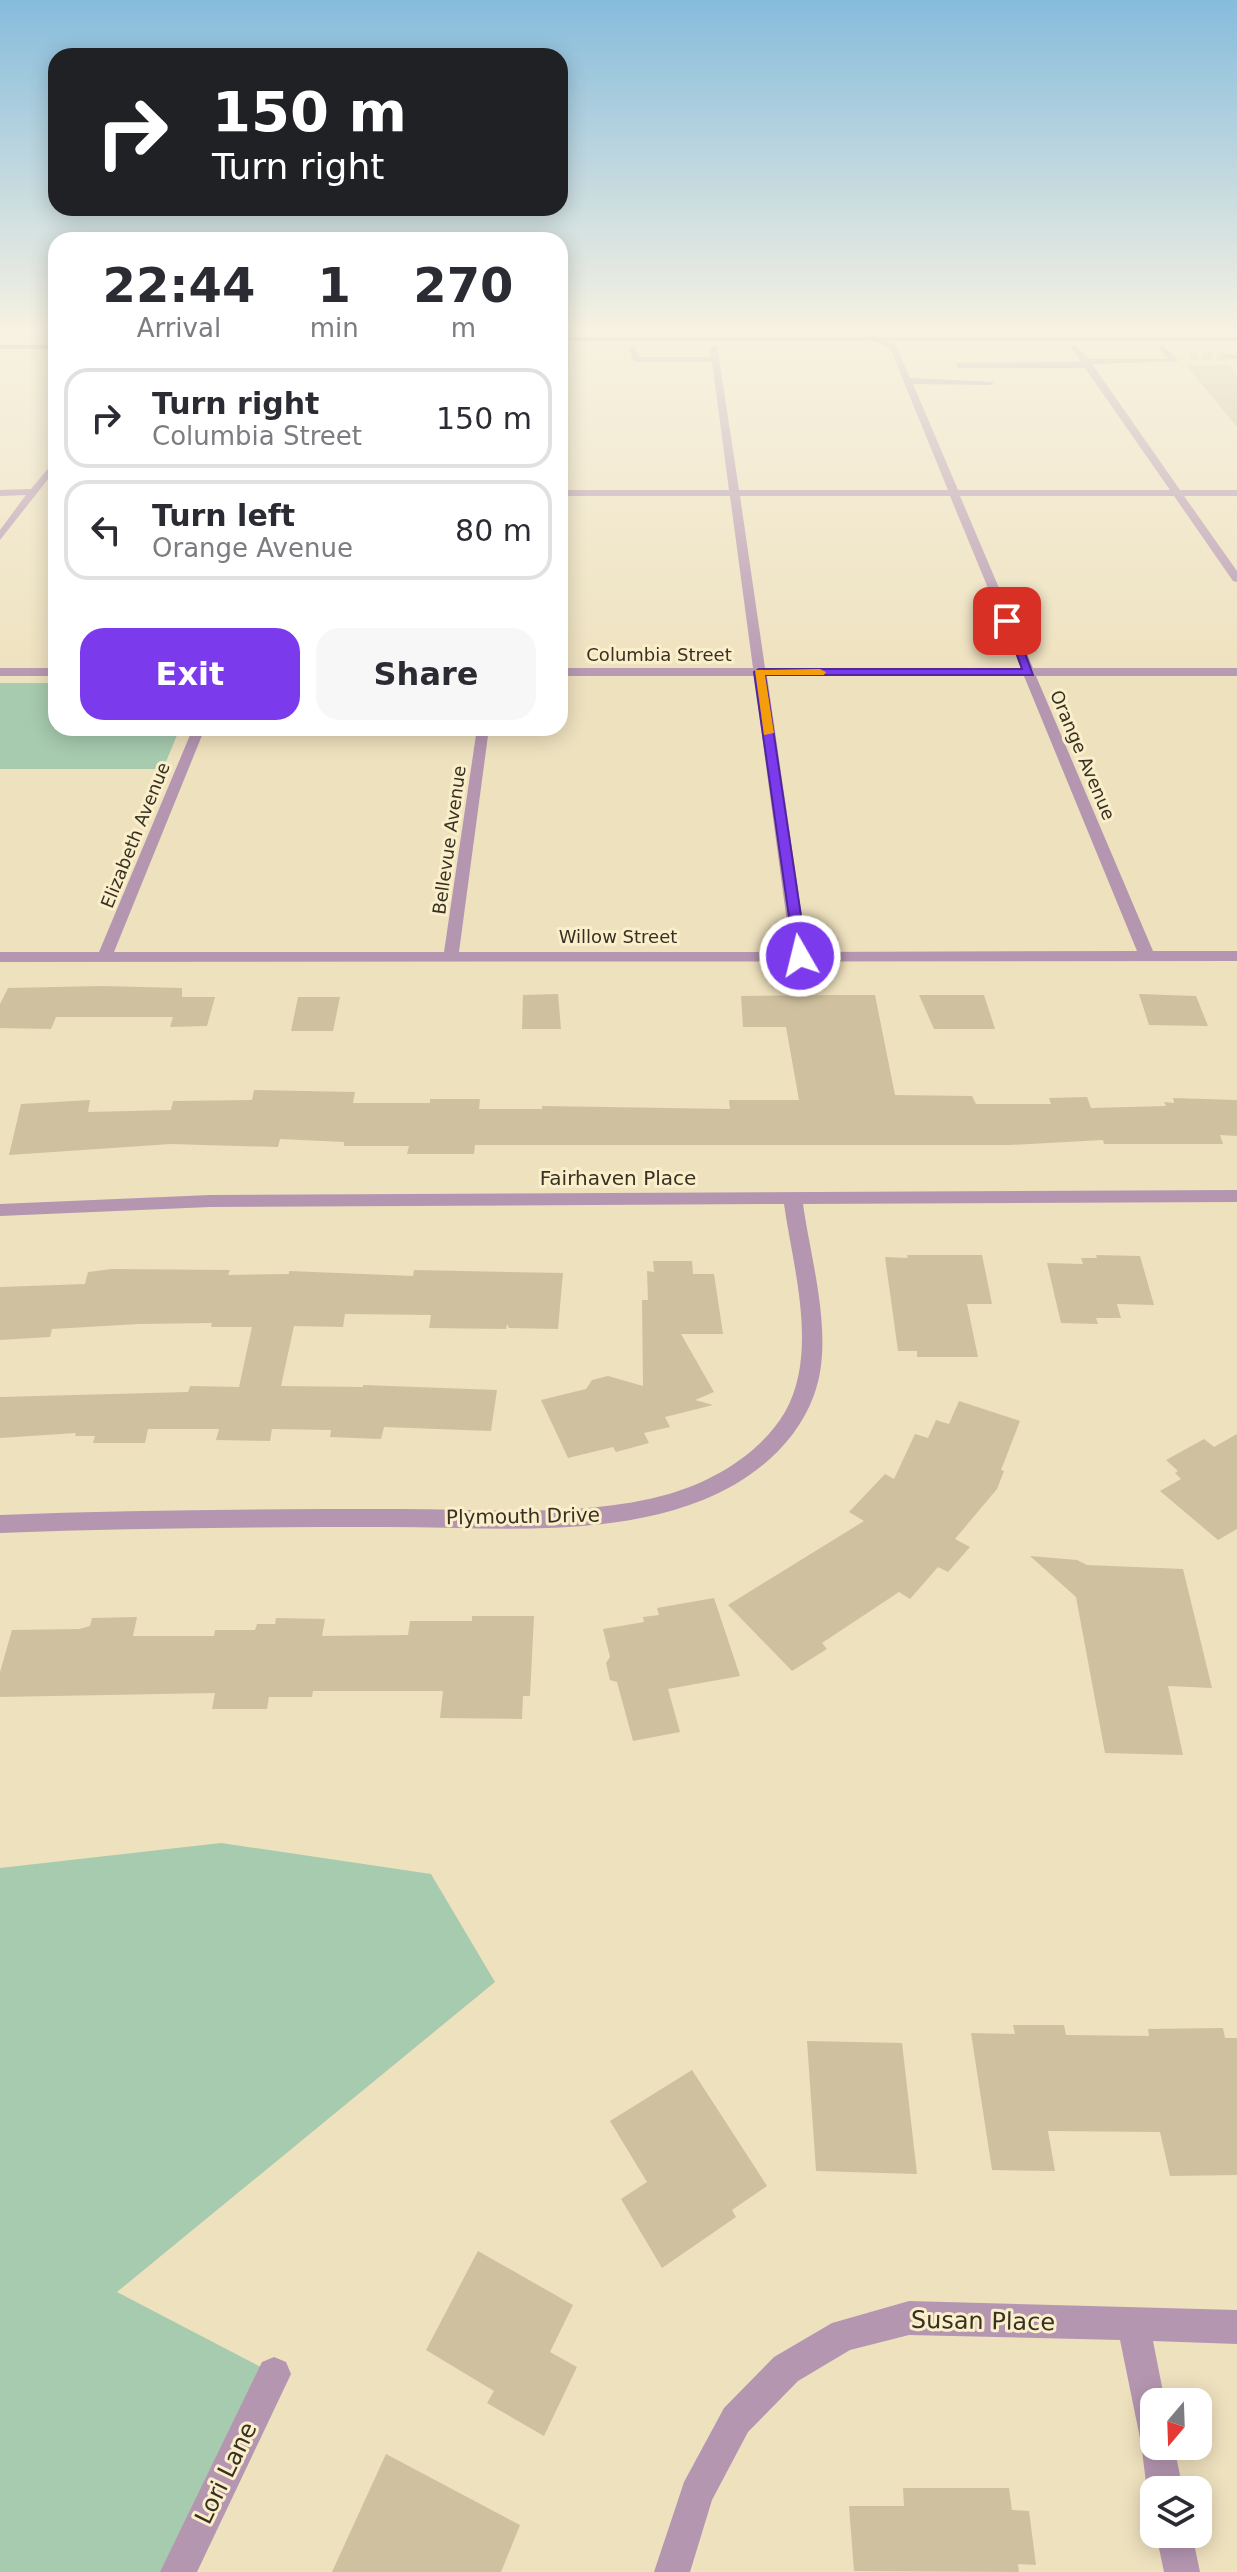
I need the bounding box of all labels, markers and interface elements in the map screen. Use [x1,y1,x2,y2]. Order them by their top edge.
text: 150 m [212,79,407,144]
icon: right [80,80,184,184]
text: Turn right [212,146,384,187]
text: 22:44 [102,257,255,313]
text: 1 [318,257,351,313]
text: 270 [413,257,513,313]
text: Arrival [137,313,221,343]
text: min [310,313,359,343]
text: m [451,313,476,343]
text: Turn right [152,386,319,421]
icon: right [84,396,128,440]
text: 150 m [436,401,532,436]
text: Columbia Street [152,421,362,451]
text: Turn left [152,498,295,533]
icon: left [84,508,128,552]
text: 80 m [455,513,532,548]
text: Orange Avenue [152,533,353,563]
pin [973,587,1041,655]
icon: arrive [985,599,1029,643]
button: Exit [80,628,300,720]
button: Share [316,628,536,720]
street label: Columbia Street [586,644,732,665]
street label: Orange Avenue [1046,687,1120,823]
street label: Elizabeth Avenue [96,759,174,911]
street label: Bellevue Avenue [428,764,470,916]
position arrow [758,914,842,998]
street label: Willow Street [559,926,677,947]
street label: Fairhaven Place [540,1166,696,1190]
street label: Plymouth Drive [446,1503,600,1529]
street label: Susan Place [911,2306,1055,2336]
north arrow [1140,2388,1212,2460]
map controls [1140,2388,1212,2548]
street label: Lori Lane [189,2417,263,2529]
button: layers [1140,2476,1212,2548]

